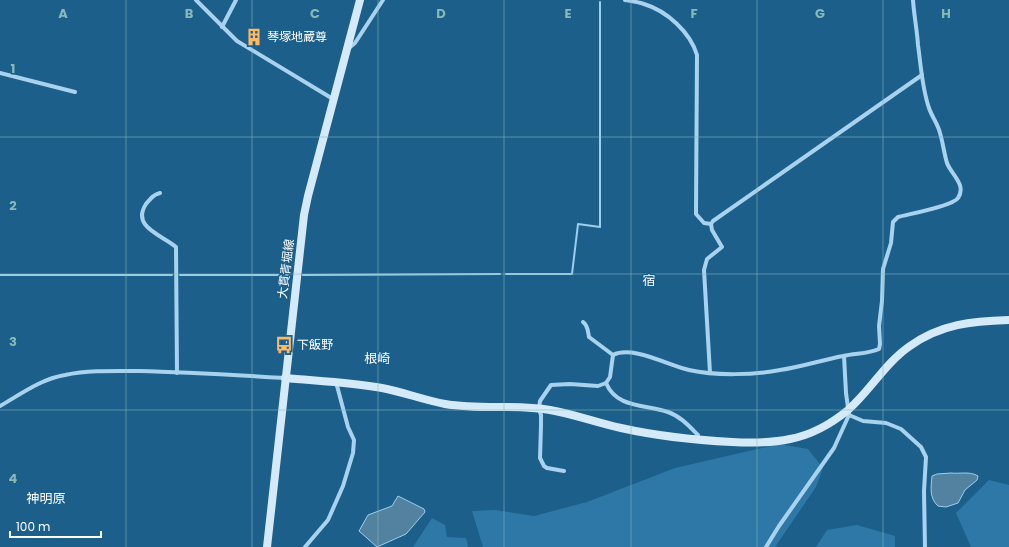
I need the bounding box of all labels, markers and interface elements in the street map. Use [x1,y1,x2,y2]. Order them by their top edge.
text: A [58,4,68,23]
text: B [185,4,194,23]
text: C [310,4,320,23]
text: D [436,4,446,23]
text: E [564,4,572,23]
text: F [690,4,698,23]
text: G [815,4,825,23]
text: H [941,4,951,23]
building icon: 琴塚地蔵尊 [244,27,264,47]
place label: 琴塚地蔵尊 [267,28,327,45]
text: 1 [11,59,15,78]
text: 2 [9,196,17,215]
street label: 大貫青堀線 [273,238,298,300]
district label: 宿 [642,271,656,290]
text: 3 [9,332,17,351]
bus stop icon: 下飯野 [274,335,294,355]
place label: 下飯野 [297,336,333,353]
district label: 根崎 [364,349,390,368]
text: 4 [9,469,18,488]
district label: 神明原 [26,489,66,508]
scale bar [10,513,101,539]
text: 100 m [16,518,50,535]

